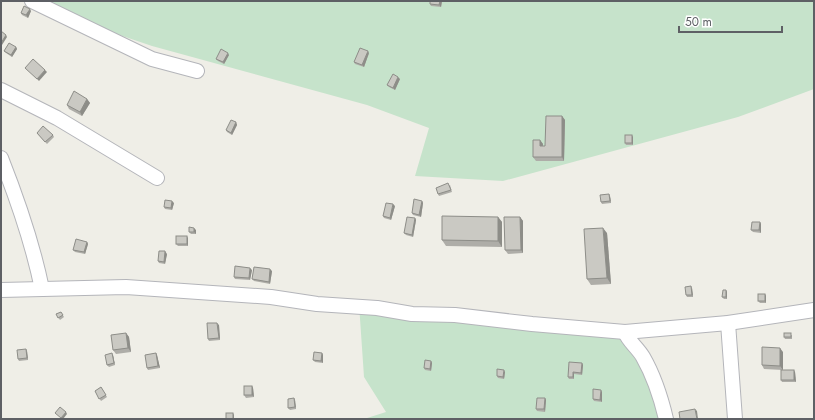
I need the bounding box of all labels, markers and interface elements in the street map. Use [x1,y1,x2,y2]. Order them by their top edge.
scale bar [679,8,782,34]
text: 50 m [685,13,712,31]

